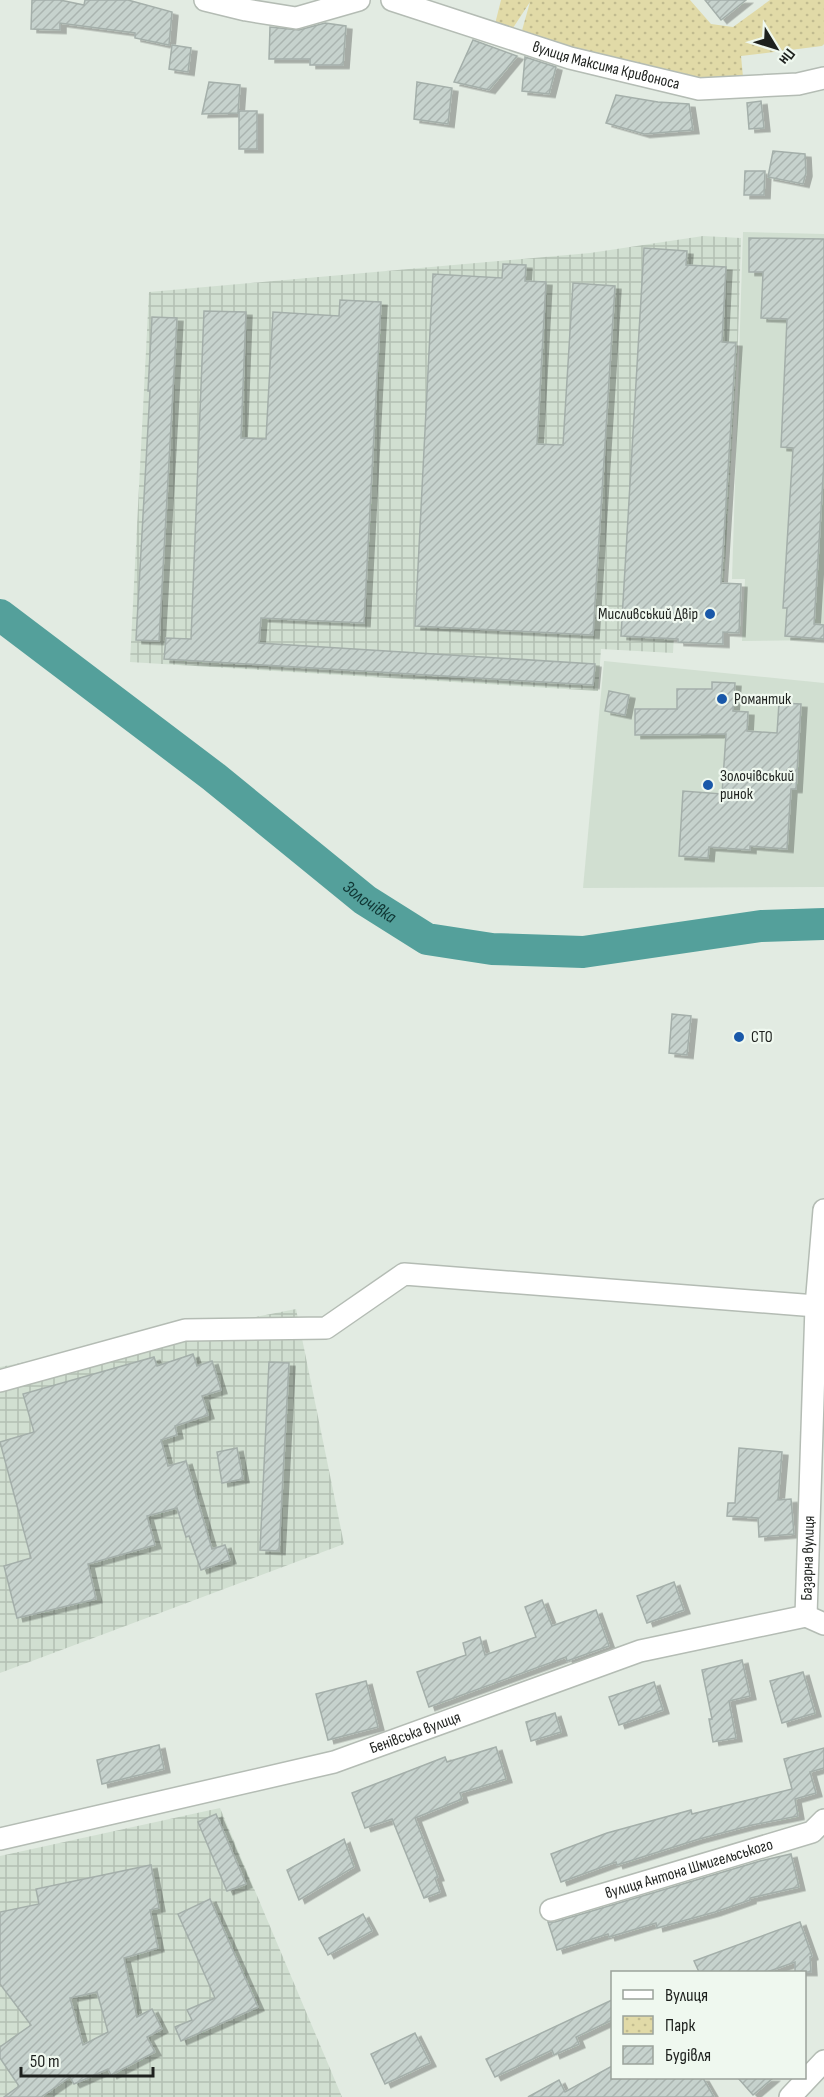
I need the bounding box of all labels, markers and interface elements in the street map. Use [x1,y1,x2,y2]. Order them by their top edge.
north arrow [746,18,806,78]
street label: вулиця Максима Кривоноса [530,37,682,94]
text: Пн [774,44,799,68]
place label: Мисливський Двір [598,605,698,624]
marker: Мисливський Двір [703,607,717,621]
place label: Романтик [734,690,792,709]
marker: Романтик [715,692,729,706]
place label: Золочівський ринок [720,767,794,804]
marker: Золочівський ринок [701,778,715,792]
water label: Золочівка [339,876,401,928]
place label: СТО [751,1028,773,1047]
marker: СТО [732,1030,746,1044]
street label: Базарна вулиця [797,1515,819,1601]
street label: Бенівська вулиця [367,1707,463,1758]
street label: вулиця Антона Шмигельського [603,1835,775,1903]
legend [611,1971,806,2079]
text: Вулиця [665,1985,708,2006]
text: Парк [665,2015,696,2036]
scale bar [21,2040,153,2078]
text: Будівля [665,2045,711,2066]
text: 50 m [30,2051,60,2072]

